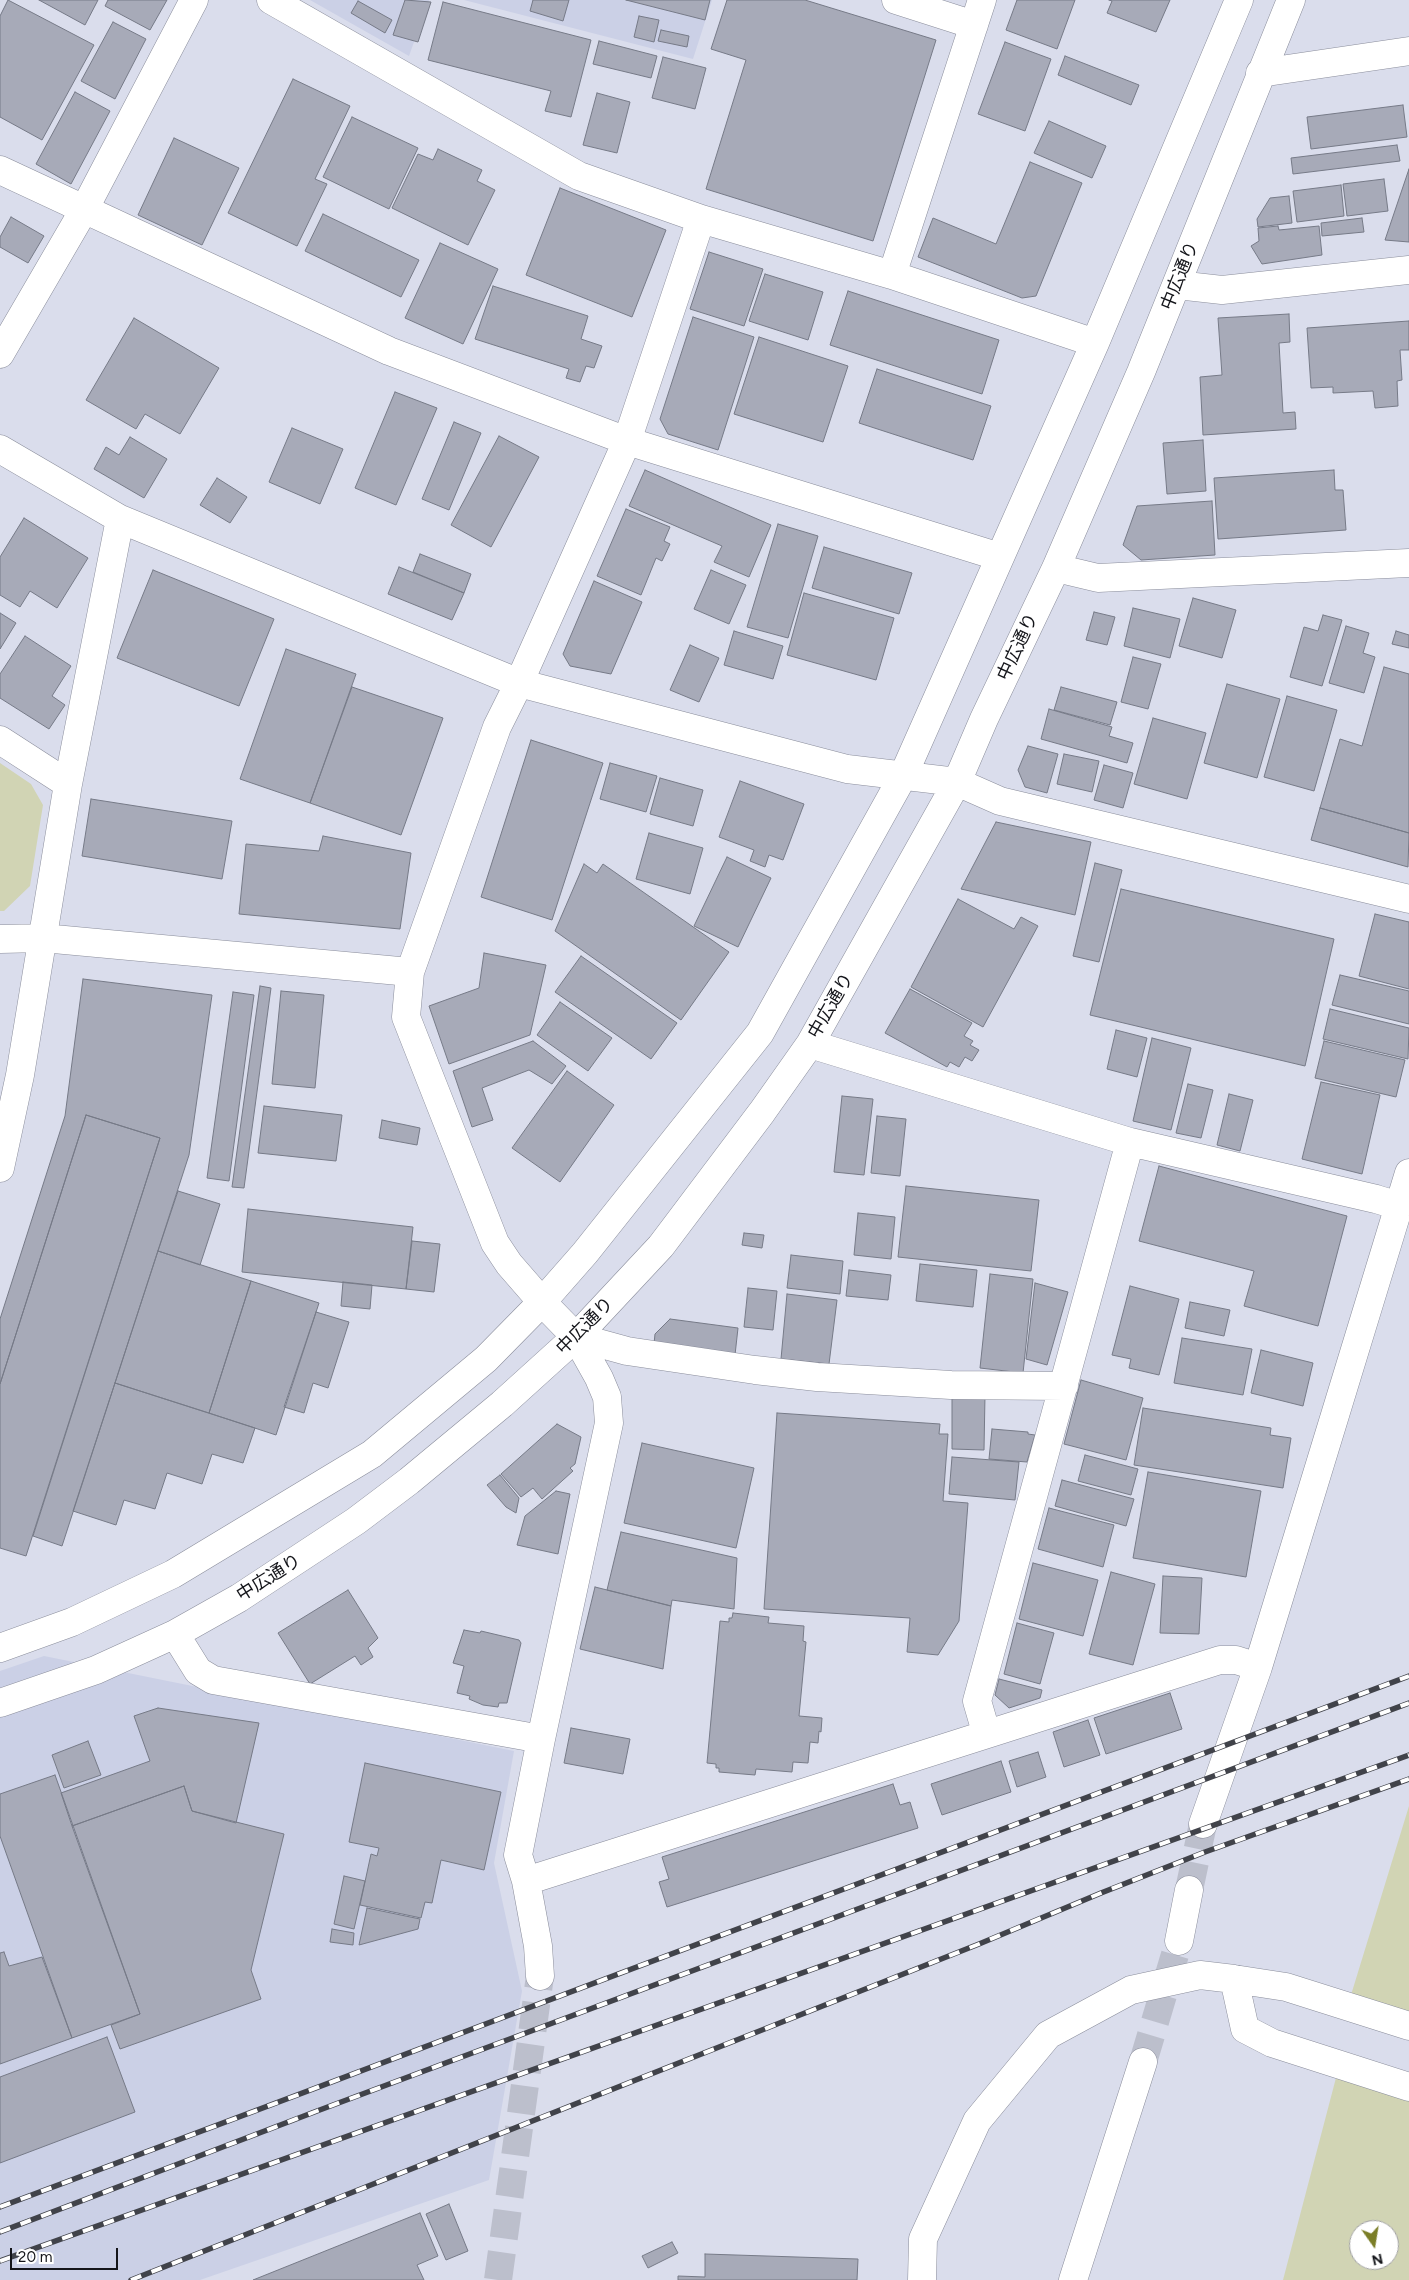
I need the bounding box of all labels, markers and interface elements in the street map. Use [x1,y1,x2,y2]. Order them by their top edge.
street label: 中広通り [1157,239,1203,313]
street label: 中広通り [993,610,1043,684]
street label: 中広通り [804,969,858,1043]
street label: 中広通り [552,1293,618,1359]
street label: 中広通り [233,1550,305,1606]
north arrow [1349,2220,1399,2270]
scale bar [12,2238,120,2270]
text: 20 m [18,2248,52,2266]
text: N [1370,2250,1384,2269]

